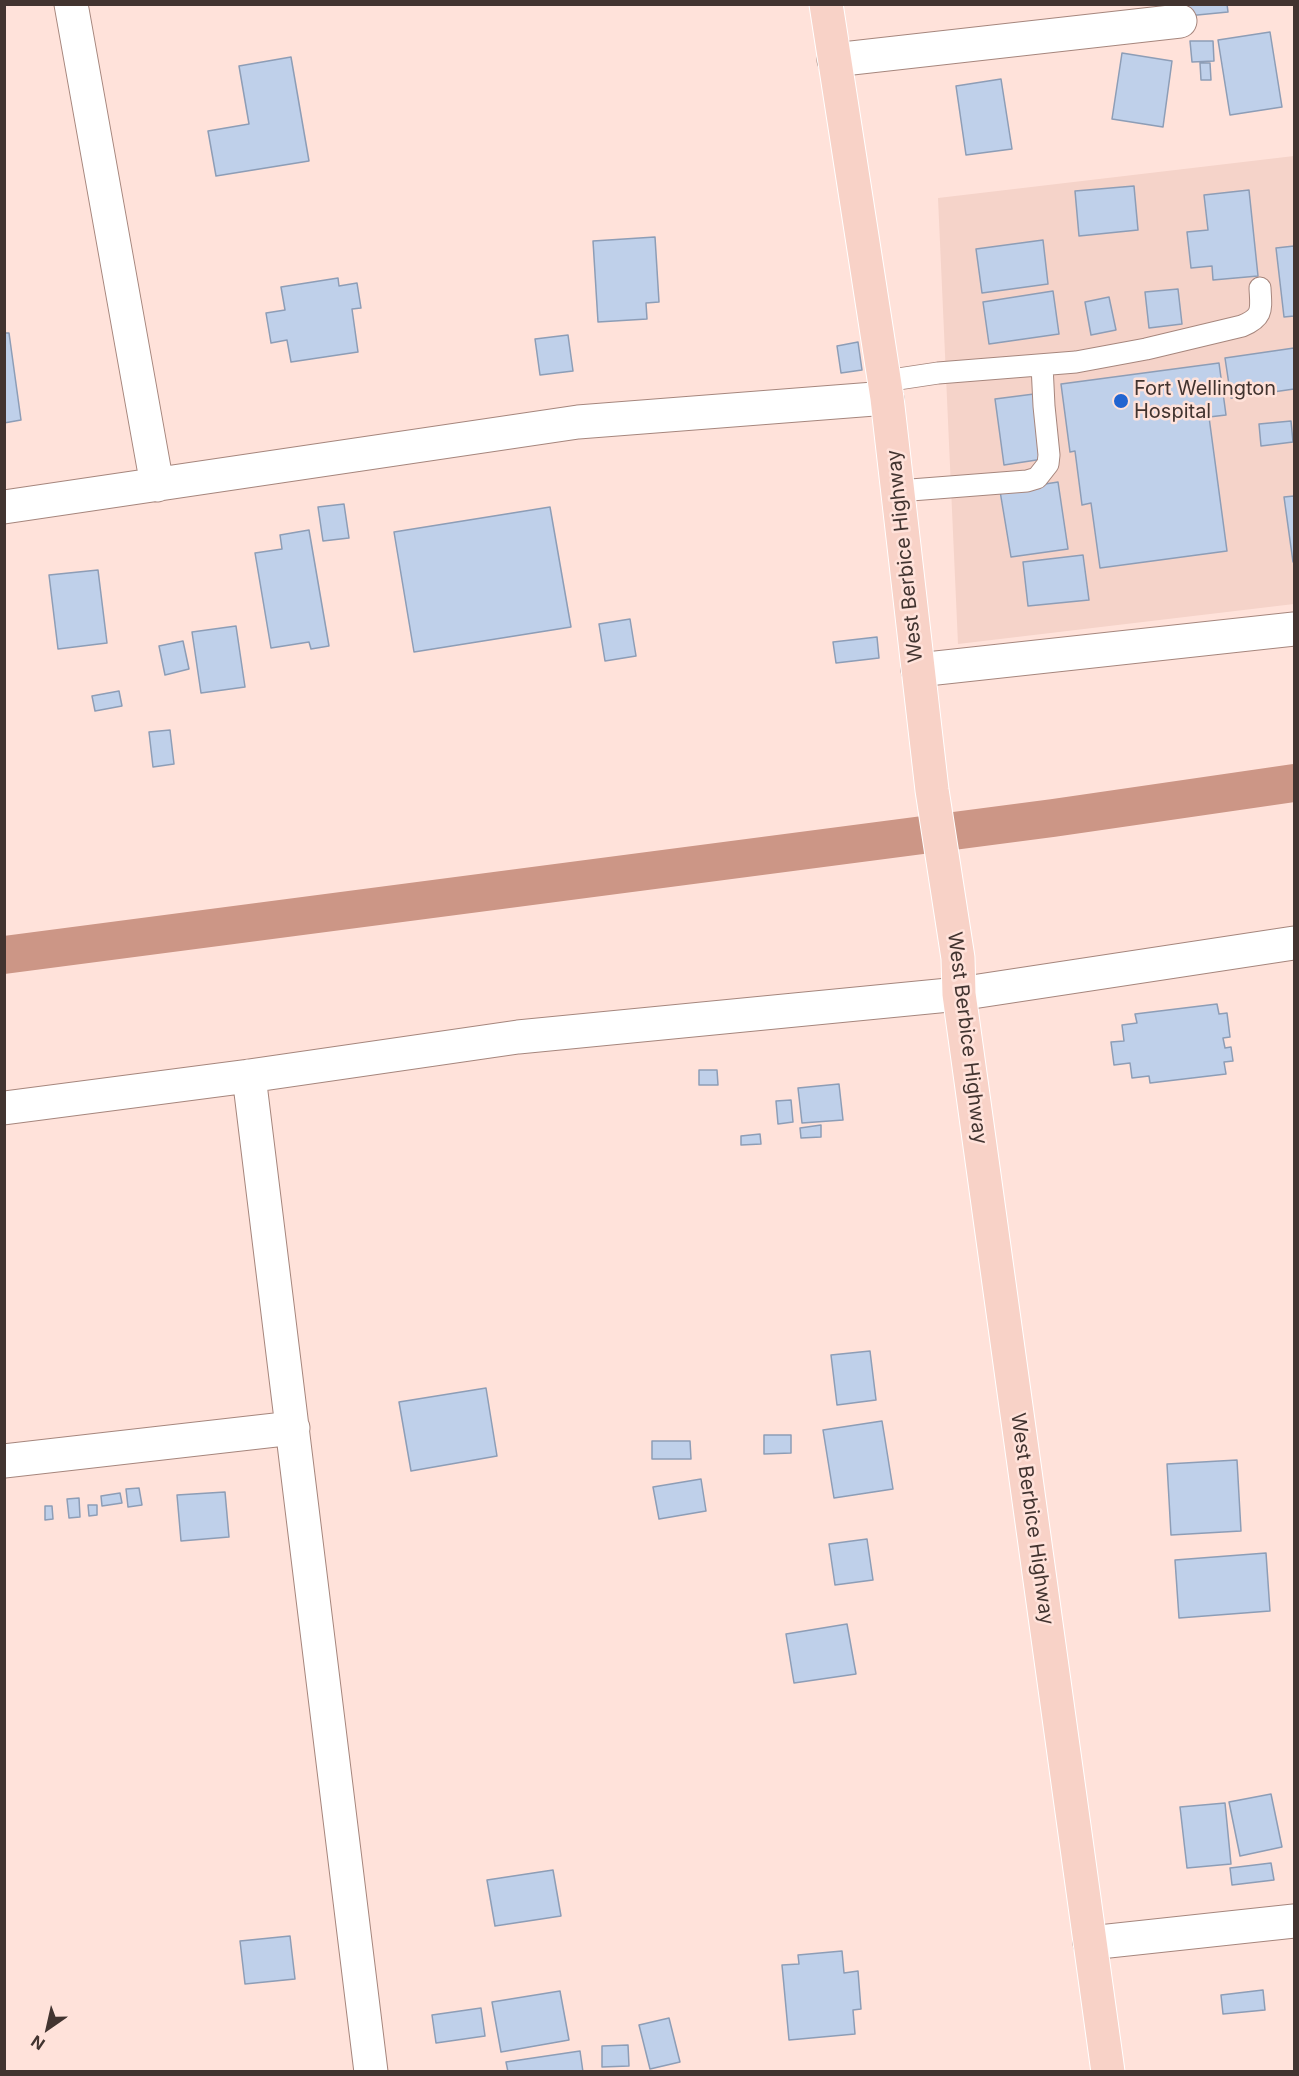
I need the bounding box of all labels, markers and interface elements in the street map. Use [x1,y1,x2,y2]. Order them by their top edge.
place label: Fort Wellington Hospital [1134,377,1276,424]
marker: Fort Wellington Hospital [1112,392,1130,410]
street label: West Berbice Highway [882,448,928,664]
street label: West Berbice Highway [942,930,992,1146]
street label: West Berbice Highway [1005,1411,1059,1627]
north arrow [18,1998,78,2058]
text: N [27,2031,49,2055]

